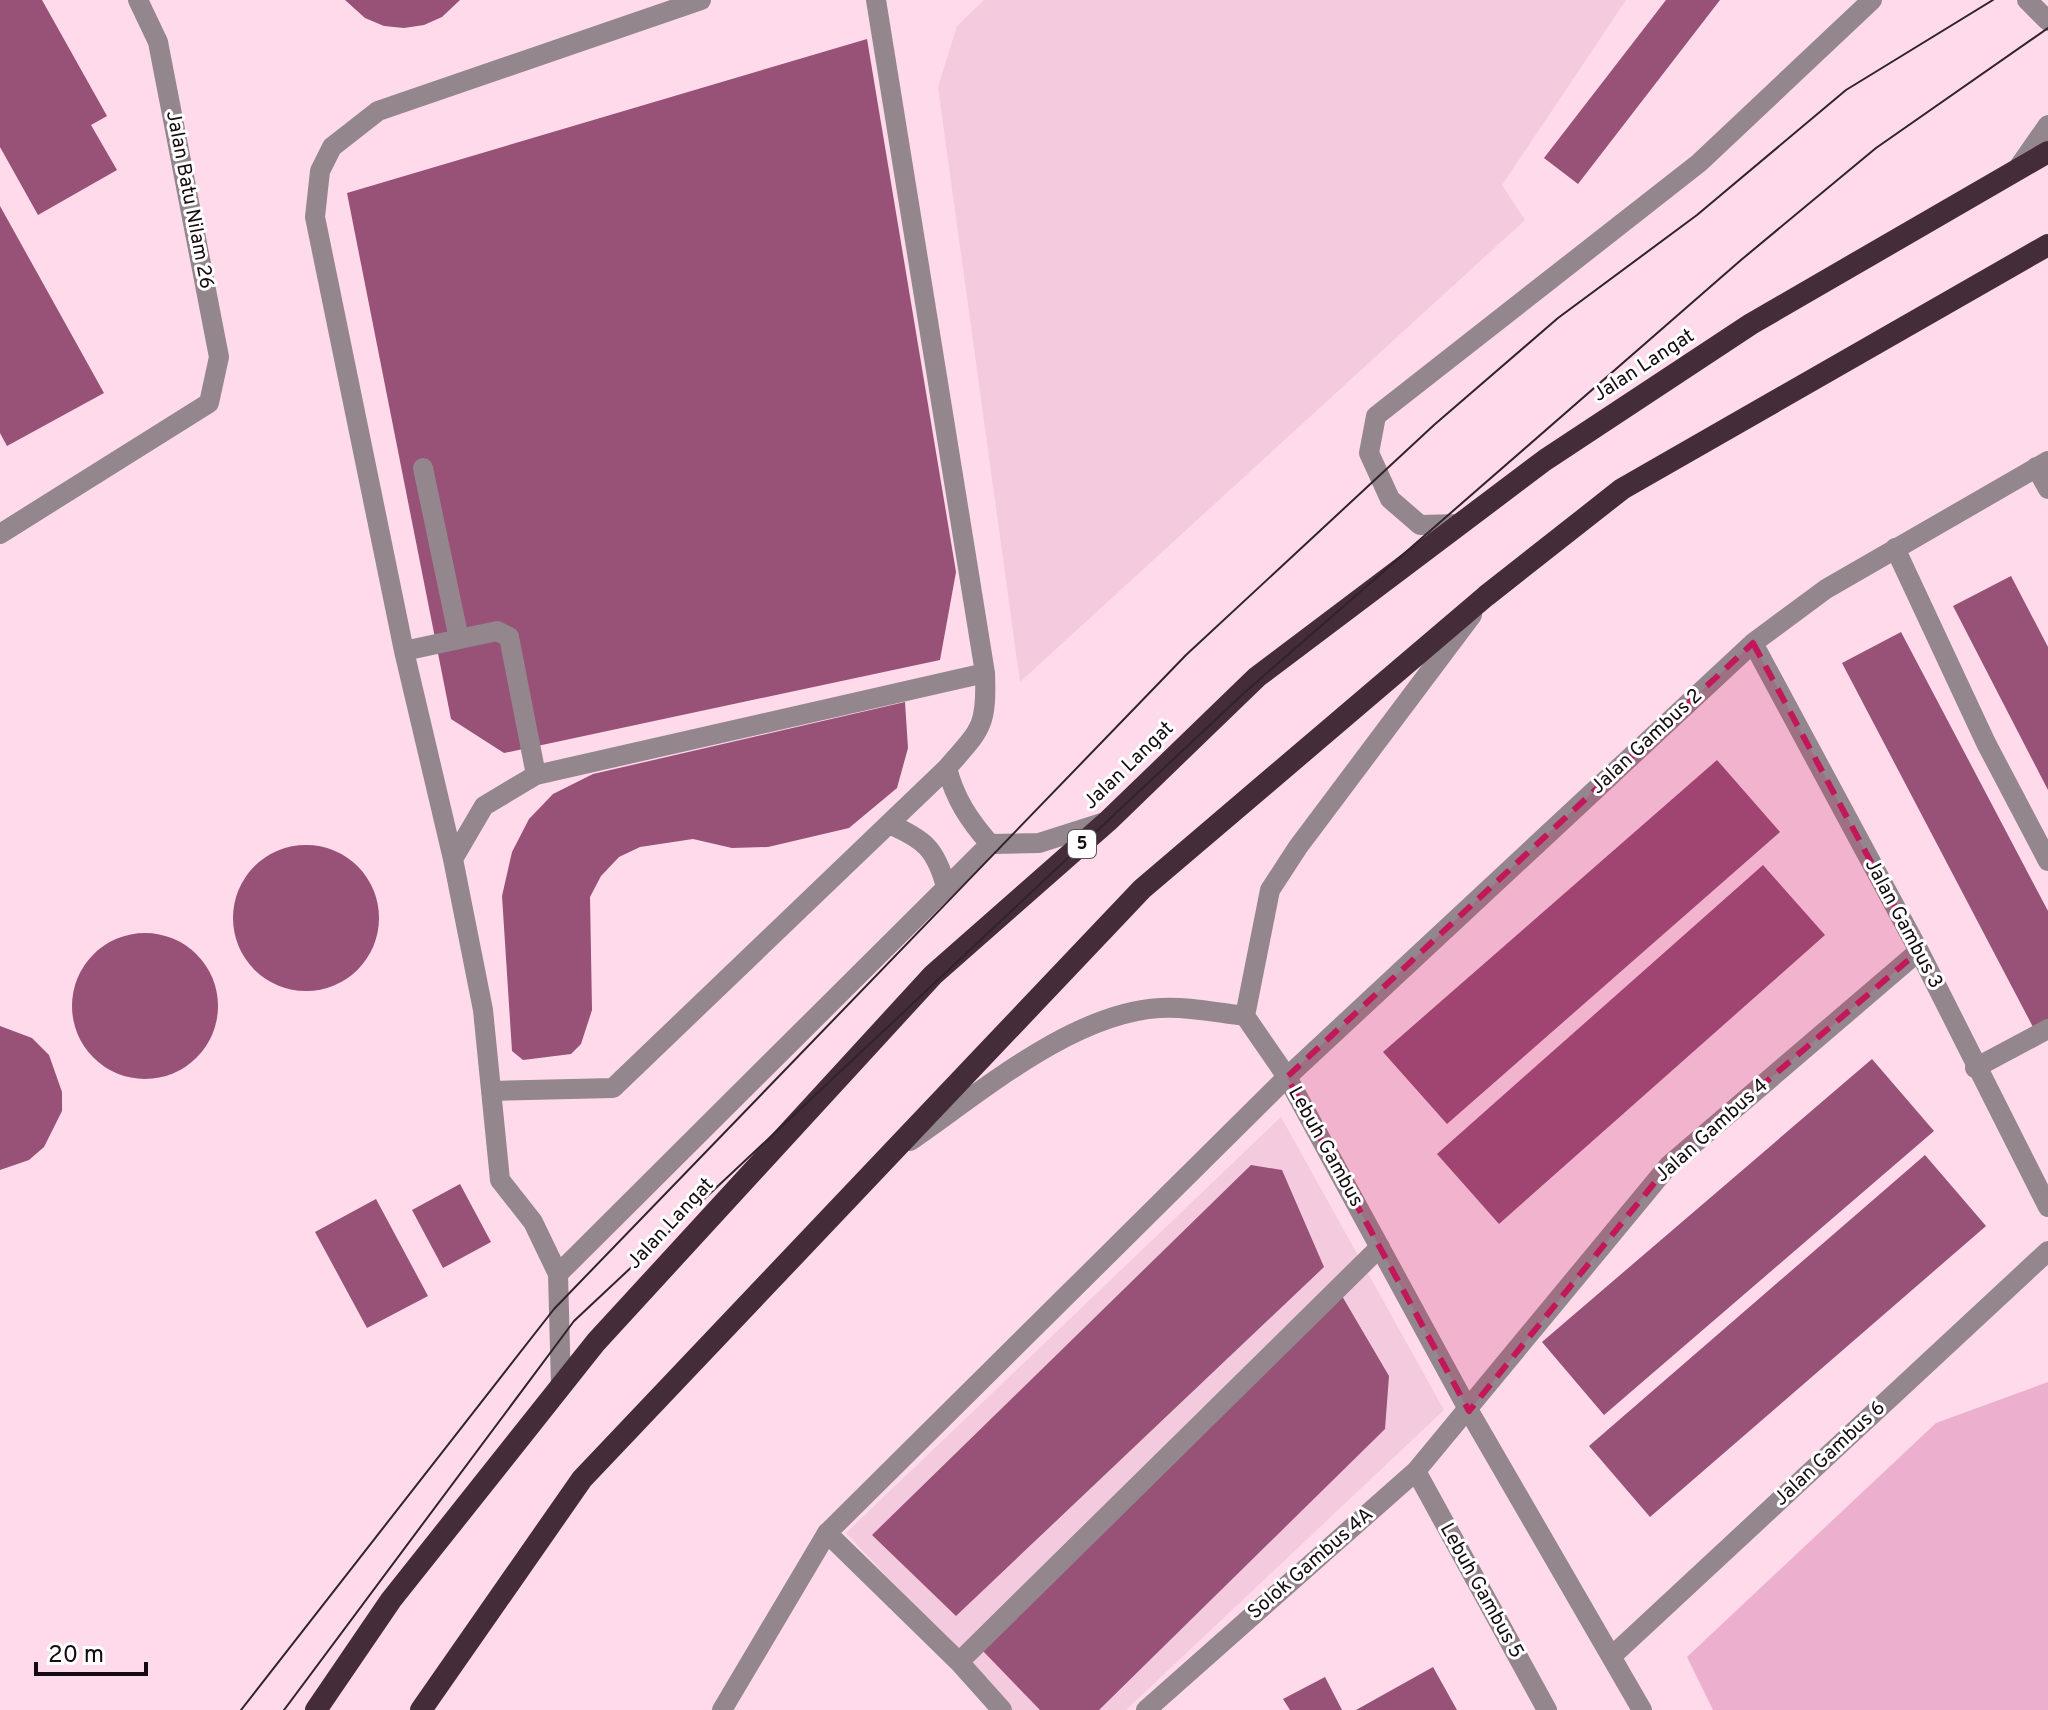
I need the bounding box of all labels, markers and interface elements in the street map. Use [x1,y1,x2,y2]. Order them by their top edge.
street label: Jalan Batu Nilam 26 [159,109,219,291]
street label: Jalan Langat [1588,323,1700,409]
street label: Jalan Gambus 2 [1586,683,1708,801]
street label: Jalan Langat [1078,716,1180,816]
road number: 5 [1068,830,1096,858]
street label: Jalan Gambus 3 [1858,855,1948,993]
street label: Jalan Gambus 4 [1650,1073,1774,1189]
street label: Lebuh Gambus [1281,1082,1369,1212]
street label: Jalan Langat [622,1173,720,1275]
street label: Jalan Gambus 6 [1769,1396,1891,1512]
street label: Solok Gambus 4A [1243,1502,1379,1626]
street label: Lebuh Gambus 5 [1433,1519,1529,1663]
scale bar [36,1626,146,1676]
text: 20 m [48,1641,104,1671]

